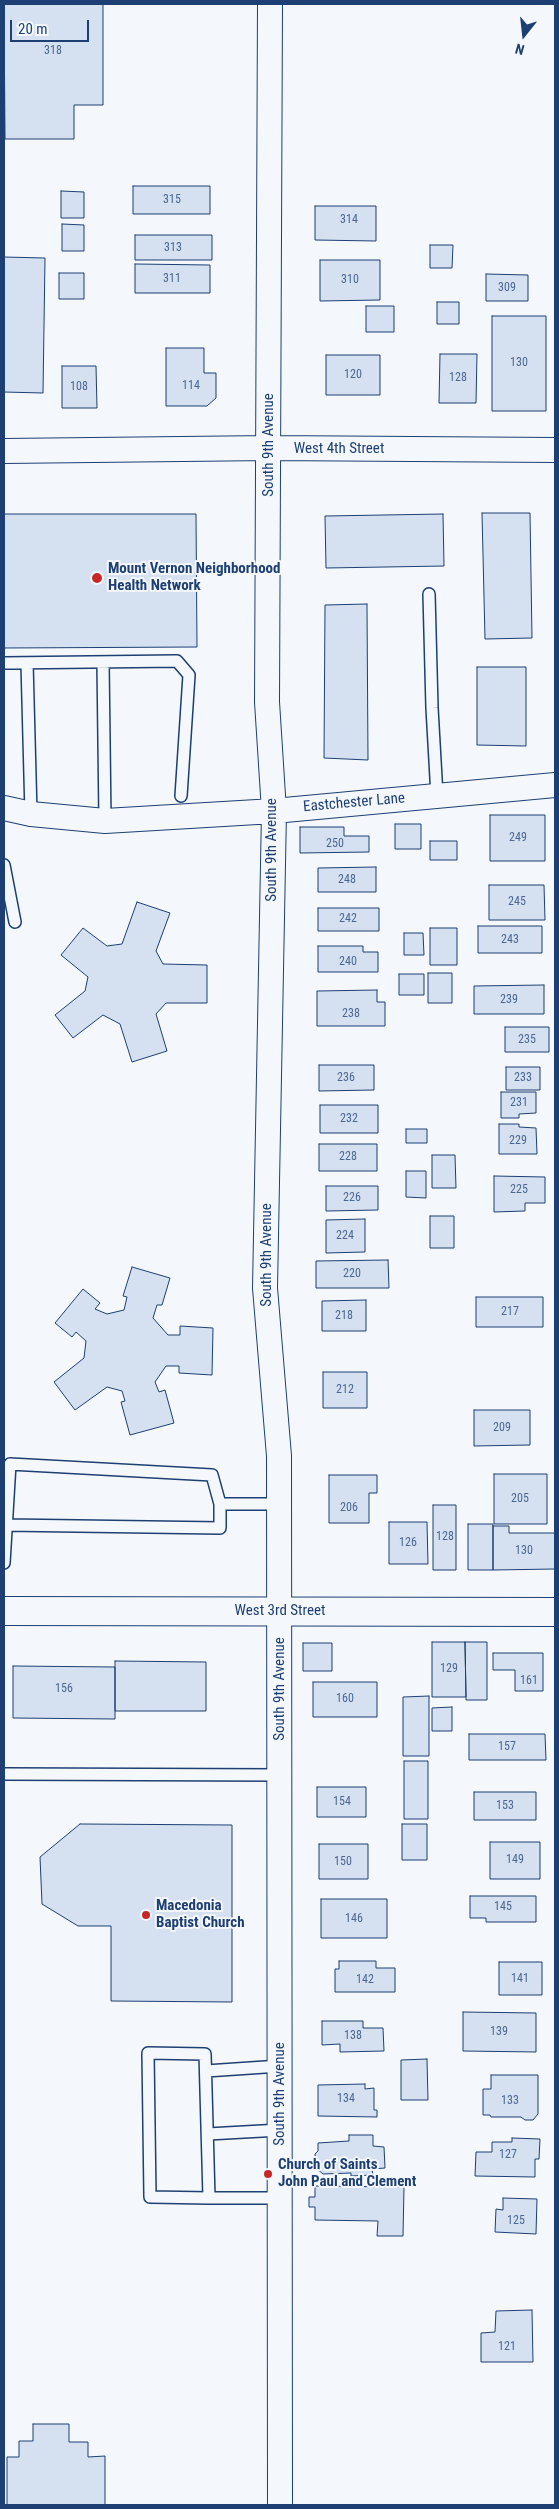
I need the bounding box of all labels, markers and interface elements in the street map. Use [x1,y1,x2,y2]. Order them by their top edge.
scale bar [12,10,91,42]
north arrow [499,10,549,60]
text: 20 m [18,20,48,38]
text: N [514,41,526,58]
house number: 318 [44,44,62,58]
house number: 315 [163,193,181,207]
house number: 314 [340,213,358,227]
house number: 313 [164,241,182,255]
house number: 311 [163,272,181,286]
house number: 310 [341,273,359,287]
house number: 309 [498,281,516,295]
house number: 130 [510,356,528,370]
house number: 120 [344,368,362,382]
house number: 128 [449,371,467,385]
house number: 114 [182,379,200,393]
house number: 108 [70,380,88,394]
street label: South 9th Avenue [260,393,278,497]
street label: West 4th Street [294,440,384,458]
place label: Mount Vernon Neighborhood Health Network [108,560,280,595]
marker: Mount Vernon Neighborhood Health Network [90,571,104,585]
street label: Eastchester Lane [302,790,406,816]
street label: South 9th Avenue [263,798,281,902]
house number: 249 [509,831,527,845]
house number: 250 [326,837,344,851]
house number: 248 [338,873,356,887]
house number: 245 [508,895,526,909]
house number: 242 [339,912,357,926]
house number: 243 [501,933,519,947]
house number: 240 [339,955,357,969]
house number: 239 [500,993,518,1007]
house number: 238 [342,1007,360,1021]
house number: 235 [518,1033,536,1047]
house number: 236 [337,1071,355,1085]
house number: 233 [514,1071,532,1085]
house number: 231 [510,1096,528,1110]
house number: 232 [340,1112,358,1126]
house number: 229 [509,1134,527,1148]
house number: 228 [339,1150,357,1164]
house number: 225 [510,1183,528,1197]
house number: 226 [343,1191,361,1205]
street label: South 9th Avenue [258,1203,276,1307]
house number: 224 [336,1229,354,1243]
house number: 220 [343,1267,361,1281]
house number: 217 [501,1305,519,1319]
house number: 218 [335,1309,353,1323]
house number: 212 [336,1383,354,1397]
house number: 209 [493,1421,511,1435]
house number: 205 [511,1492,529,1506]
house number: 206 [340,1501,358,1515]
house number: 128 [436,1530,454,1544]
house number: 126 [399,1536,417,1550]
house number: 130 [515,1544,533,1558]
street label: West 3rd Street [235,1602,325,1620]
street label: South 9th Avenue [271,1637,289,1741]
house number: 129 [440,1662,458,1676]
house number: 161 [520,1674,538,1688]
house number: 156 [55,1682,73,1696]
house number: 160 [336,1692,354,1706]
house number: 157 [498,1740,516,1754]
house number: 154 [333,1795,351,1809]
house number: 153 [496,1799,514,1813]
house number: 149 [506,1853,524,1867]
house number: 150 [334,1855,352,1869]
place label: Macedonia Baptist Church [156,1897,245,1932]
house number: 145 [494,1900,512,1914]
marker: Macedonia Baptist Church [140,1909,152,1921]
house number: 146 [345,1912,363,1926]
house number: 141 [511,1972,529,1986]
house number: 142 [356,1973,374,1987]
house number: 139 [490,2025,508,2039]
house number: 138 [344,2029,362,2043]
street label: South 9th Avenue [271,2042,289,2146]
house number: 134 [337,2092,355,2106]
house number: 133 [501,2094,519,2108]
house number: 127 [499,2148,517,2162]
place label: Church of Saints John Paul and Clement [278,2156,416,2191]
marker: Church of Saints John Paul and Clement [262,2168,274,2180]
house number: 125 [507,2214,525,2228]
house number: 121 [498,2340,516,2354]

